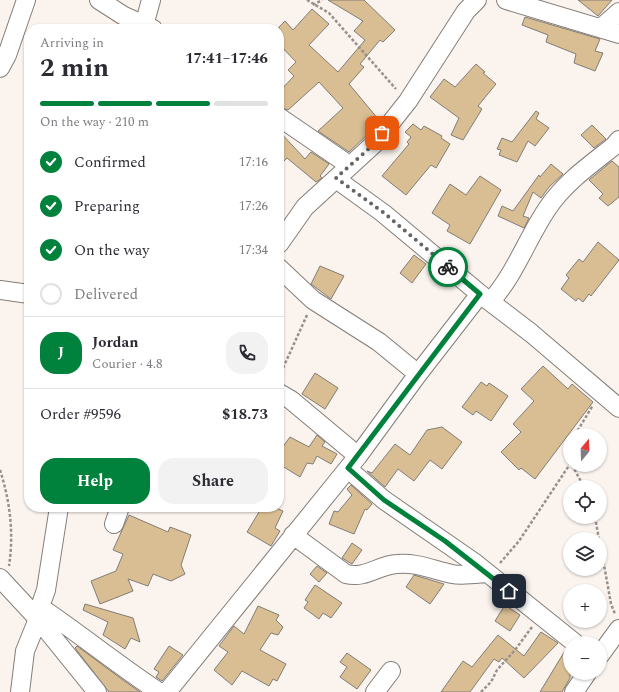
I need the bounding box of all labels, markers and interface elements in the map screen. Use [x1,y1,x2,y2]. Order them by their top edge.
text: Arriving in [40,33,104,53]
text: 17:41–17:46 [185,47,268,70]
text: 2 min [40,48,109,88]
text: On the way · 210 m [40,112,149,132]
pin [365,116,399,150]
icon: bag [371,122,393,144]
icon: check [40,151,62,173]
text: Confirmed [74,151,146,174]
text: 17:16 [239,152,268,172]
icon: check [40,195,62,217]
text: Preparing [74,195,140,218]
text: 17:26 [239,196,268,216]
icon: check [40,239,62,261]
text: On the way [74,239,149,262]
text: 17:34 [239,240,268,260]
courier [428,247,468,287]
icon: bike [437,256,459,278]
text: Delivered [74,283,138,306]
text: Jordan [92,331,139,354]
button: phone [226,332,268,374]
text: J [58,341,64,364]
text: Courier · 4.8 [92,354,162,374]
text: Order #9596 [40,403,121,426]
text: $18.73 [222,403,268,426]
north arrow [563,428,607,472]
map controls [563,428,607,680]
button: Help [40,458,150,504]
button: Share [158,458,268,504]
button: locate [563,480,607,524]
button: layers [563,532,607,576]
pin [492,574,526,608]
icon: home [498,580,520,602]
button: + [563,584,607,628]
button: − [563,636,607,680]

